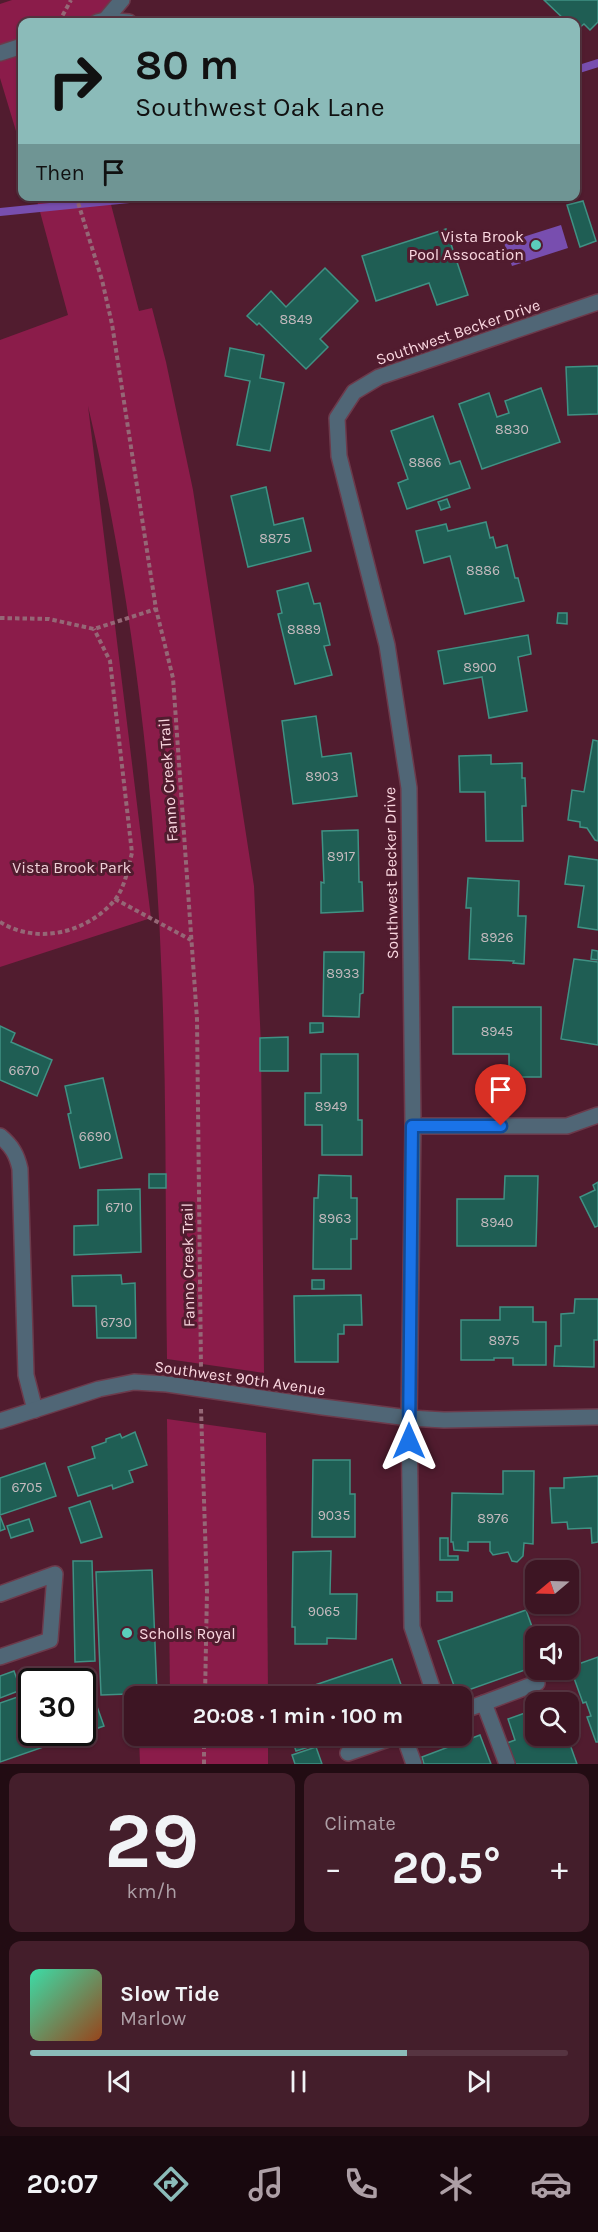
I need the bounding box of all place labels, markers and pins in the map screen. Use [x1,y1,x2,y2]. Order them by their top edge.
place label: Vista Brook Pool Assocation [408,227,524,264]
marker: Vista Brook Pool Assocation [529,238,543,252]
pin [475,1064,526,1126]
place label: Scholls Royal [139,1624,236,1643]
marker: Scholls Royal [120,1626,134,1640]

